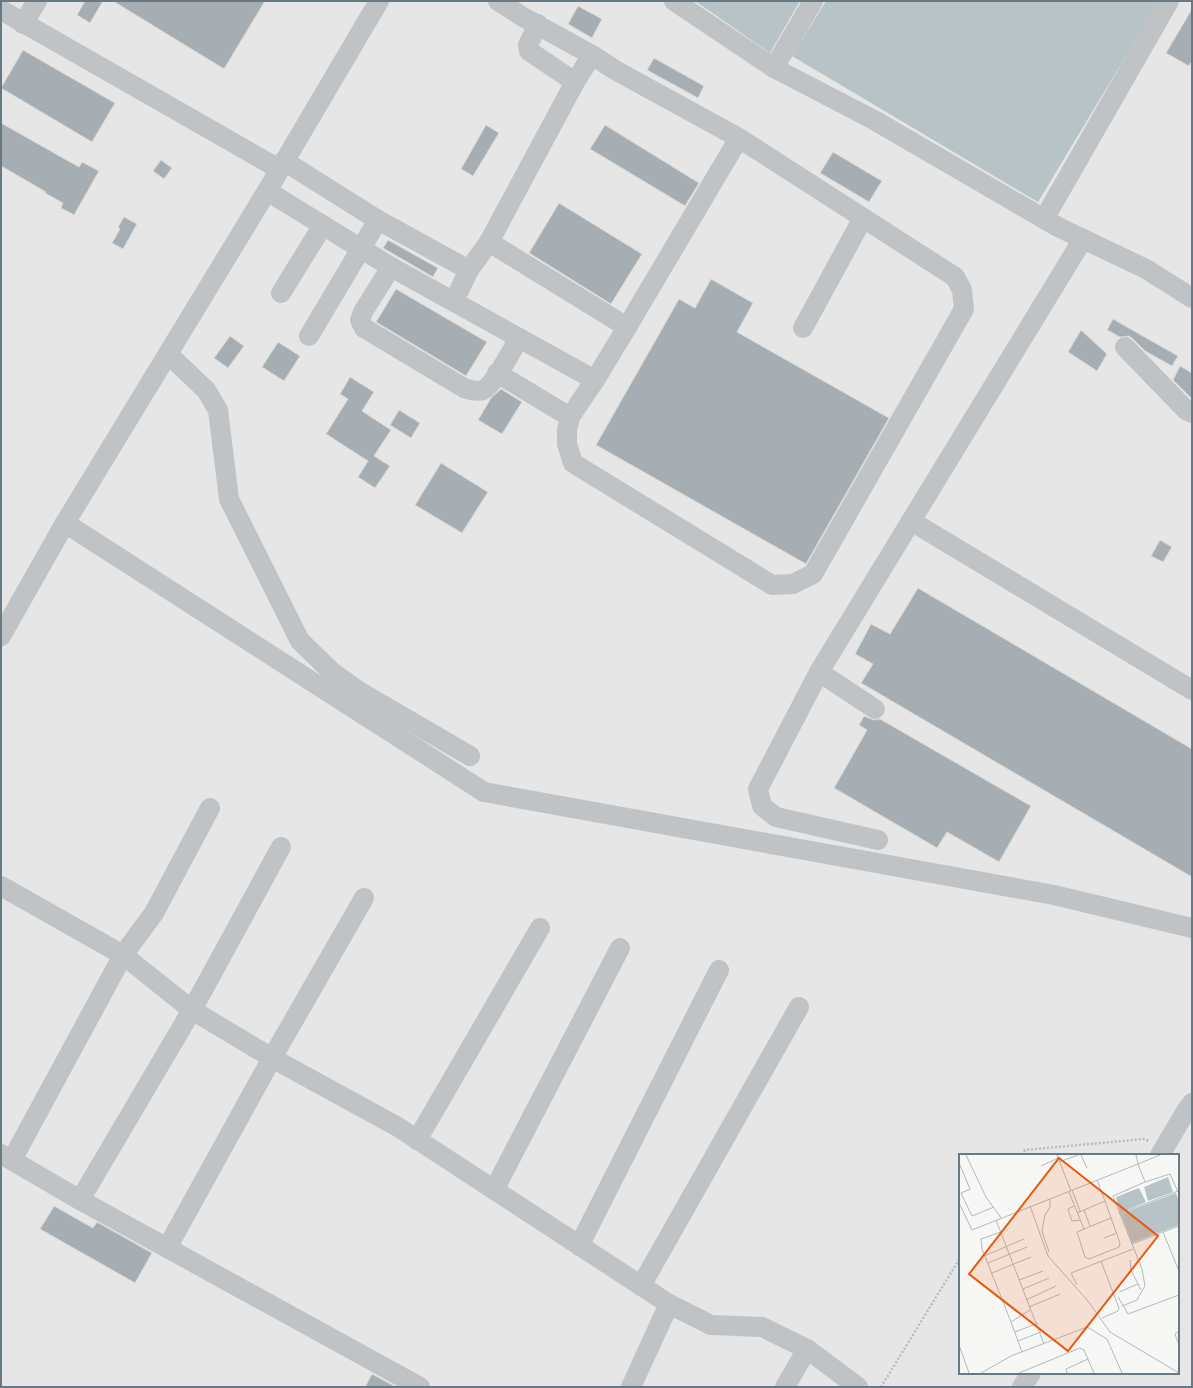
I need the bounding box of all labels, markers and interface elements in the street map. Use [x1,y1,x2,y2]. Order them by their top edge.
inset map [959,1154,1179,1374]

